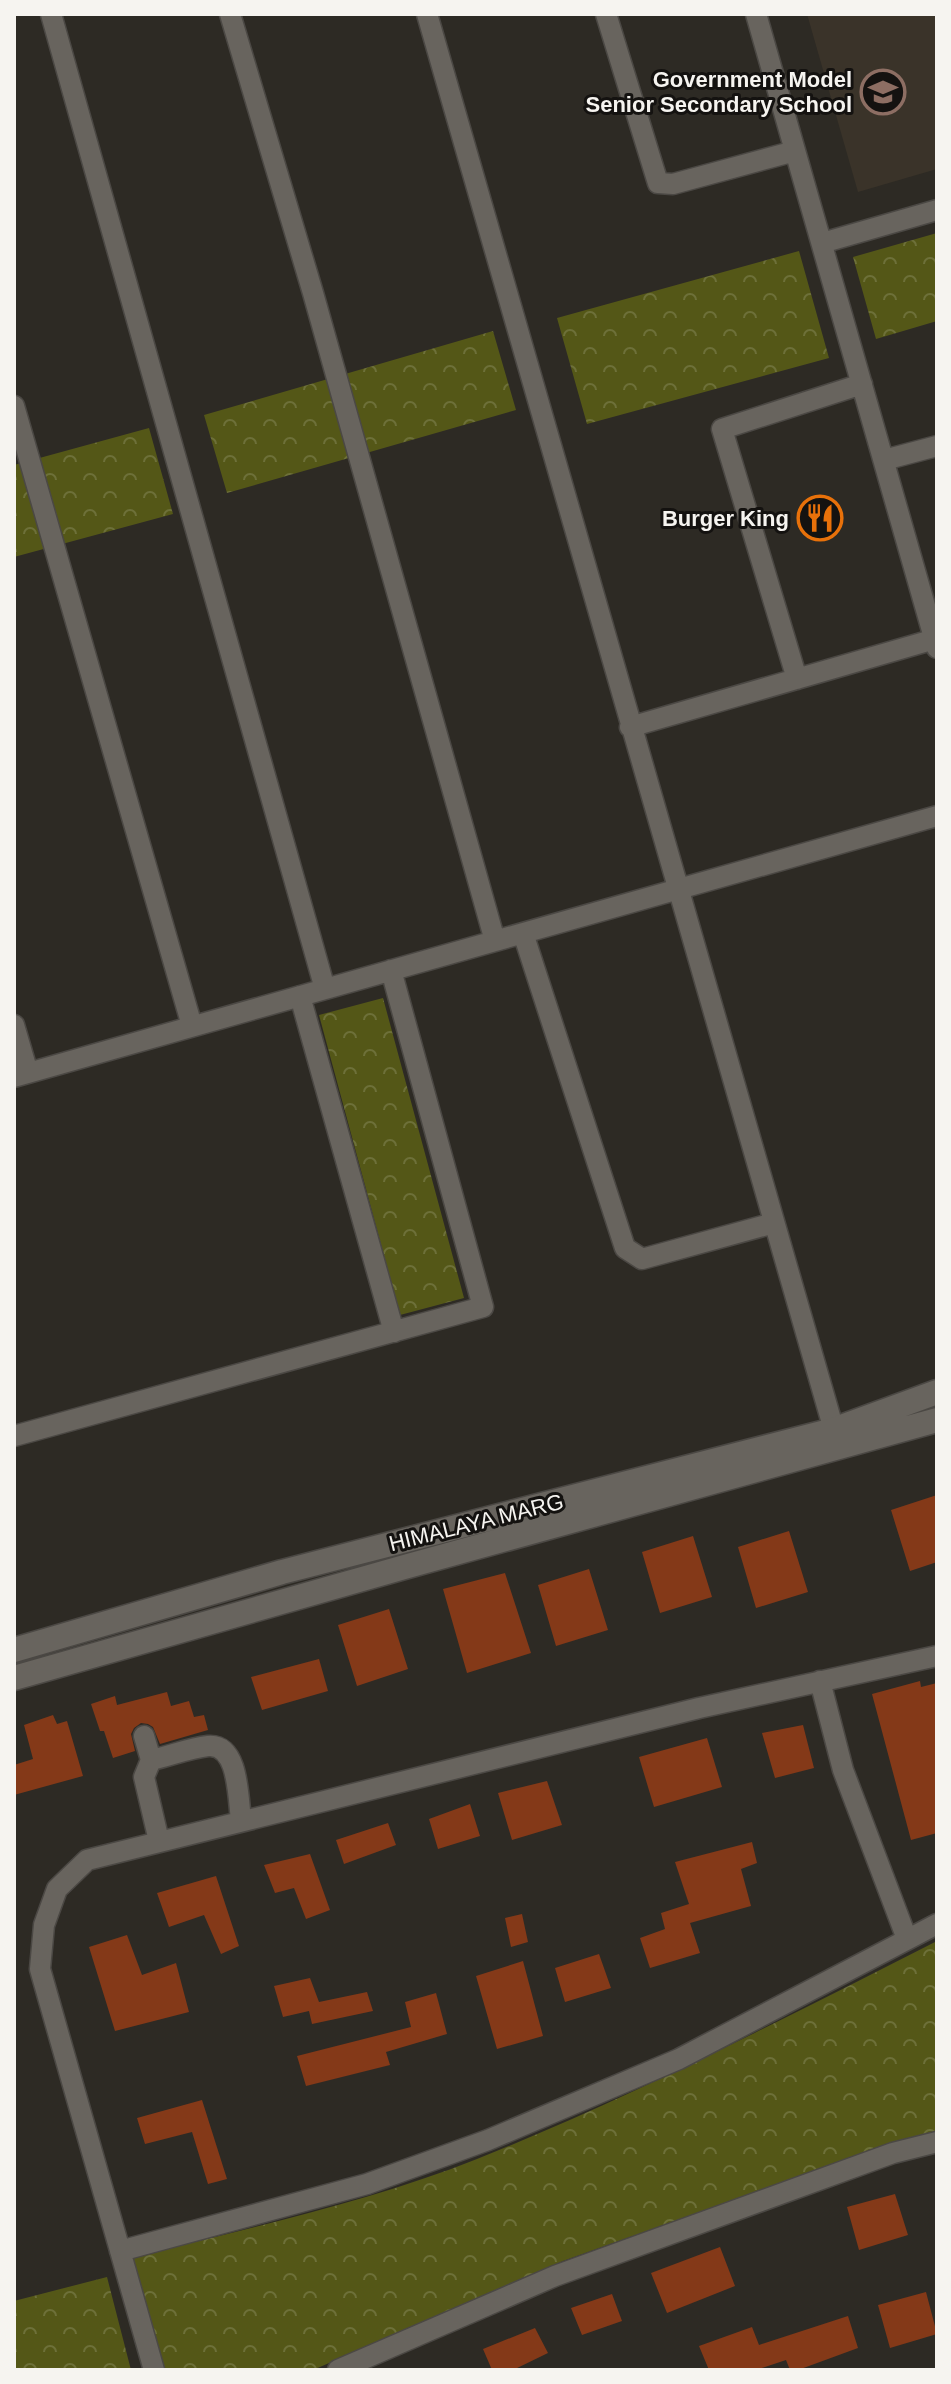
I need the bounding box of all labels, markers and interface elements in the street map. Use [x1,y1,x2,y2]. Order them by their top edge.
place label: Government Model Senior Secondary School [585,67,852,117]
school or university icon: Government Model Senior Secondary School [859,68,907,116]
restaurant icon: Burger King [796,494,844,542]
place label: Burger King [662,506,789,531]
street label: HIMALAYA MARG [386,1489,566,1556]

